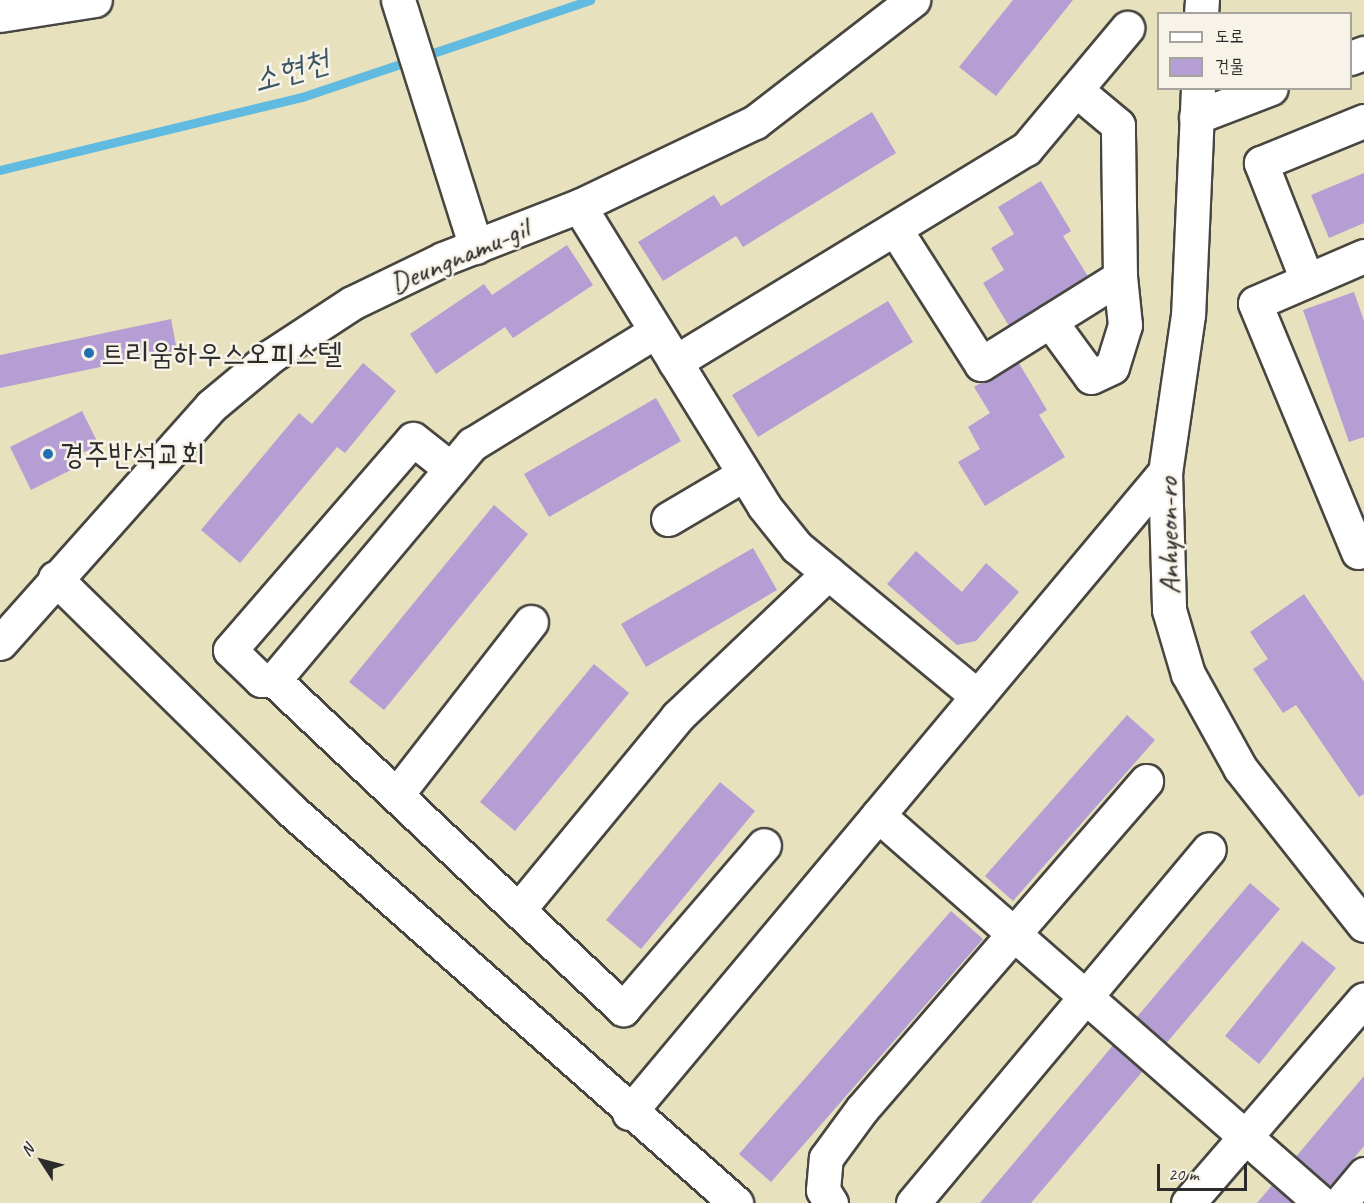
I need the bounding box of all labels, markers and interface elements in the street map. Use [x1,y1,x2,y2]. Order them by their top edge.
legend [1157,12,1352,90]
text: 도로 [1215,25,1244,47]
water label: 소현천 [249,42,333,100]
text: 건물 [1215,55,1244,77]
street label: Deungnamu-gil [384,211,534,301]
place label: 트리움하우스오피스텔 [101,335,342,371]
marker: 트리움하우스오피스텔 [82,346,96,360]
place label: 경주반석교회 [60,436,205,472]
marker: 경주반석교회 [41,447,55,461]
street label: Anhyeon-ro [1149,477,1187,595]
north arrow [12,1131,72,1191]
text: N [16,1141,38,1160]
scale bar [1160,1152,1250,1190]
text: 20 m [1168,1163,1199,1185]

